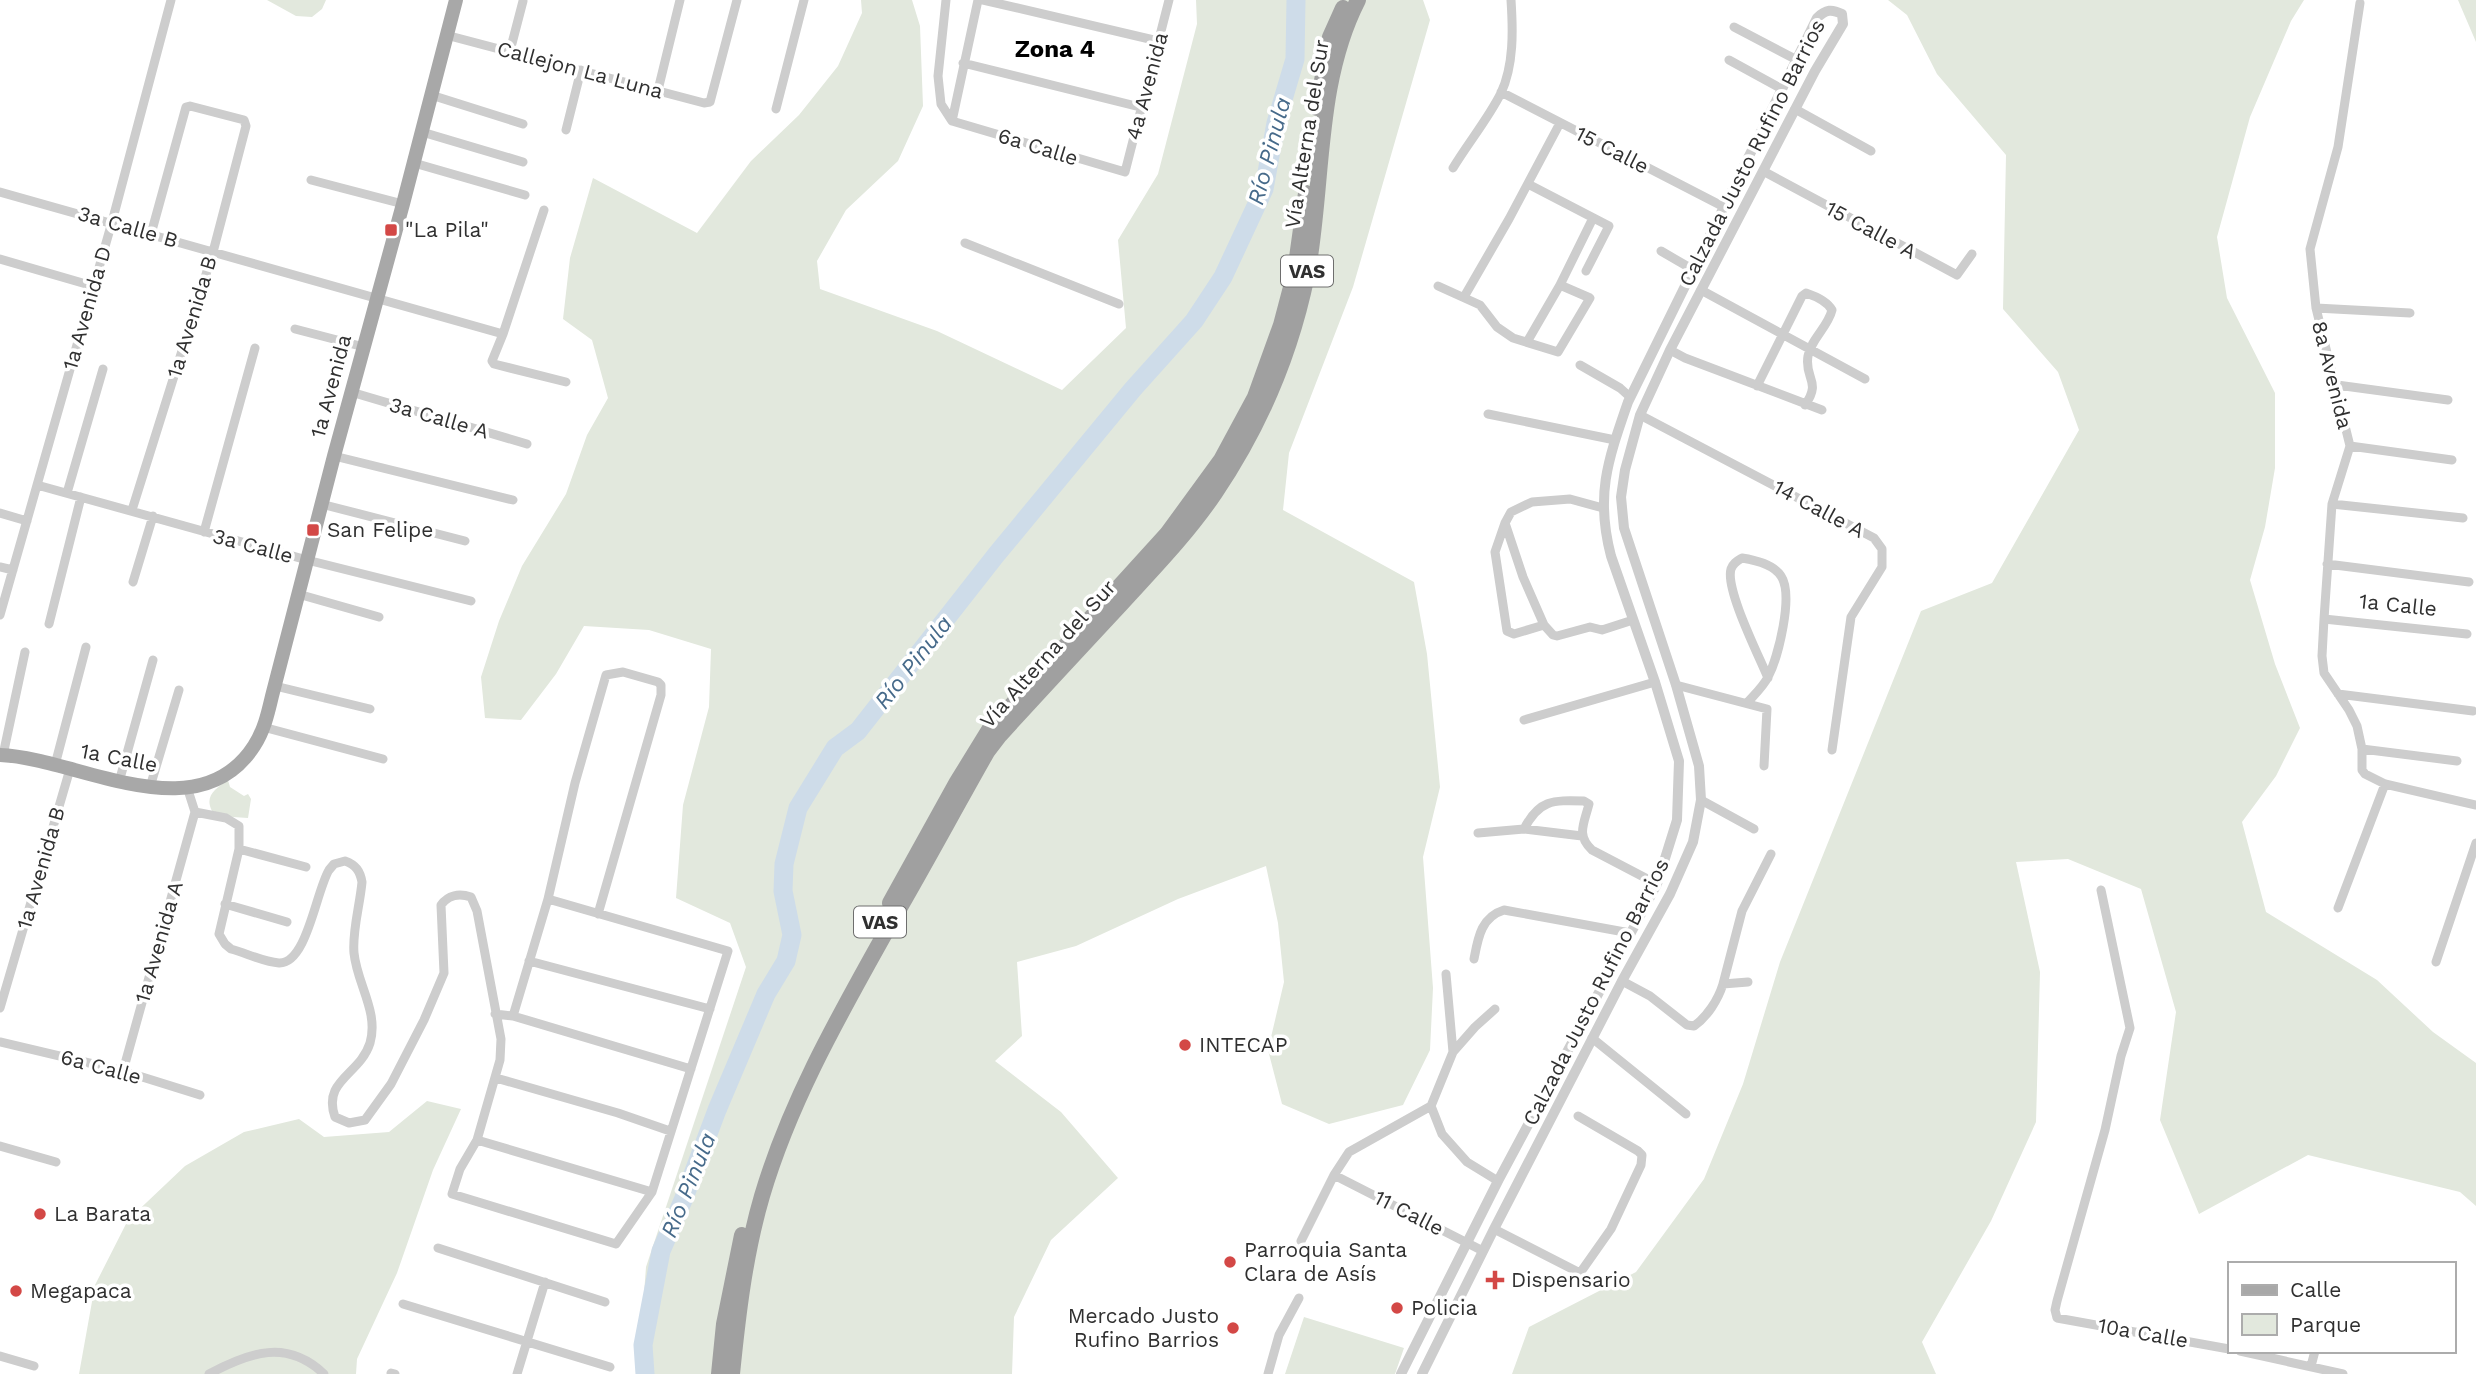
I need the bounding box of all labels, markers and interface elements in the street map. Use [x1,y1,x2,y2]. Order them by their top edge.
street label: Calzada Justo Rufino Barrios [1673,15,1830,291]
street label: 4a Avenida [1120,29,1173,142]
street label: Callejon La Luna [494,35,666,104]
district label: Zona 4 [1015,35,1095,63]
street label: Vía Alterna del Sur [1279,37,1334,230]
water label: Río Pinula [1242,94,1297,208]
street label: 15 Calle [1571,121,1653,179]
street label: 6a Calle [995,122,1081,171]
street label: 15 Calle A [1822,195,1921,264]
street label: 3a Calle B [75,200,181,253]
place label: "La Pila" [405,217,489,242]
marker: "La Pila" [383,222,399,238]
street label: 1a Avenida D [57,243,116,373]
street label: 1a Avenida B [161,253,222,381]
road number: VAS [1281,256,1333,286]
street label: 8a Avenida [2307,318,2358,432]
street label: 1a Avenida [305,331,356,440]
street label: 3a Calle A [387,391,492,444]
street label: 14 Calle A [1769,474,1869,543]
place label: San Felipe [327,517,433,542]
marker: San Felipe [305,522,321,538]
street label: 3a Calle [210,523,296,568]
street label: Vía Alterna del Sur [974,574,1121,733]
street label: 1a Calle [2358,588,2438,621]
water label: Río Pinula [869,611,958,714]
street label: 1a Calle [78,738,160,777]
street label: 1a Avenida B [11,804,70,932]
street label: Calzada Justo Rufino Barrios [1517,854,1674,1130]
street label: 1a Avenida A [129,878,188,1006]
road number: VAS [854,906,906,938]
place label: INTECAP [1199,1032,1287,1057]
marker: INTECAP [1177,1037,1193,1053]
street label: 6a Calle [58,1044,144,1089]
water label: Río Pinula [655,1129,722,1241]
street label: 11 Calle [1370,1184,1448,1241]
place label: La Barata [54,1201,151,1226]
marker: La Barata [32,1206,48,1222]
place label: Parroquia Santa Clara de Asís [1244,1237,1407,1286]
marker: Parroquia Santa Clara de Asís [1222,1254,1238,1270]
legend [2228,1262,2455,1353]
place label: Dispensario [1511,1267,1631,1292]
marker: Dispensario [1485,1270,1505,1290]
text: Calle [2290,1277,2341,1302]
place label: Megapaca [30,1278,132,1303]
marker: Megapaca [8,1283,24,1299]
place label: Policia [1411,1295,1478,1320]
marker: Policia [1389,1300,1405,1316]
place label: Mercado Justo Rufino Barrios [1068,1303,1219,1352]
street label: 10a Calle [2096,1312,2190,1353]
text: Parque [2290,1312,2361,1337]
marker: Mercado Justo Rufino Barrios [1225,1320,1241,1336]

